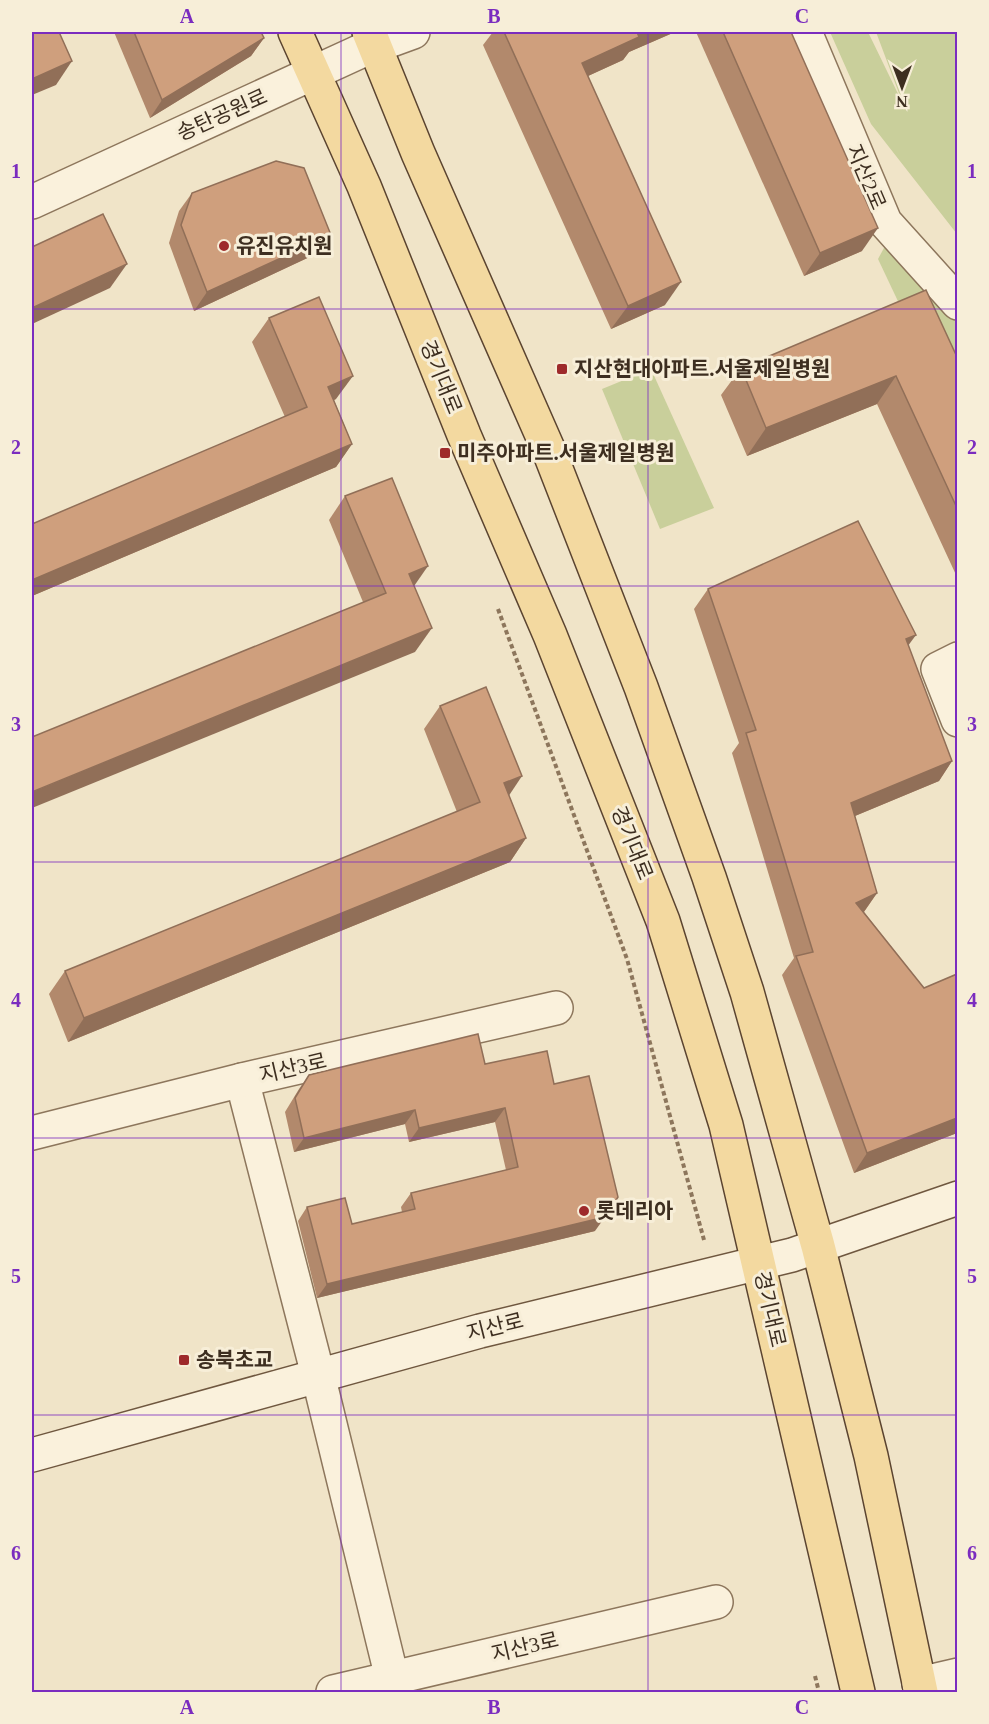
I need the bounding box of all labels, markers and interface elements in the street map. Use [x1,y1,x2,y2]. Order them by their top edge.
text: A [180,5,195,27]
text: B [487,5,501,27]
text: C [795,5,809,27]
north arrow [872,57,932,117]
street label: 송탄공원로 [173,84,271,146]
text: N [896,93,908,110]
street label: 지산2로 [842,141,890,213]
text: 1 [11,160,21,182]
text: 1 [967,160,977,182]
place label: 유진유치원 [236,234,333,258]
marker: 유진유치원 [217,239,231,253]
street label: 경기대로 [415,337,467,417]
place label: 지산현대아파트.서울제일병원 [574,357,830,381]
marker: 지산현대아파트.서울제일병원 [555,362,569,376]
text: 2 [11,436,21,458]
text: 2 [967,436,977,458]
place label: 미주아파트.서울제일병원 [457,441,675,465]
marker: 미주아파트.서울제일병원 [438,446,452,460]
text: 3 [11,713,21,735]
text: 3 [967,713,977,735]
street label: 경기대로 [606,803,658,883]
text: 4 [11,989,21,1011]
text: 4 [967,989,977,1011]
street label: 지산3로 [257,1049,329,1087]
place label: 롯데리아 [596,1199,673,1223]
marker: 롯데리아 [577,1204,591,1218]
text: 5 [11,1265,21,1287]
text: 5 [967,1265,977,1287]
street label: 경기대로 [750,1269,790,1349]
street label: 지산로 [464,1308,526,1346]
place label: 송북초교 [196,1348,273,1372]
marker: 송북초교 [177,1353,191,1367]
text: 6 [11,1542,21,1564]
text: 6 [967,1542,977,1564]
street label: 지산3로 [489,1628,561,1666]
text: A [180,1696,195,1718]
text: B [487,1696,501,1718]
text: C [795,1696,809,1718]

